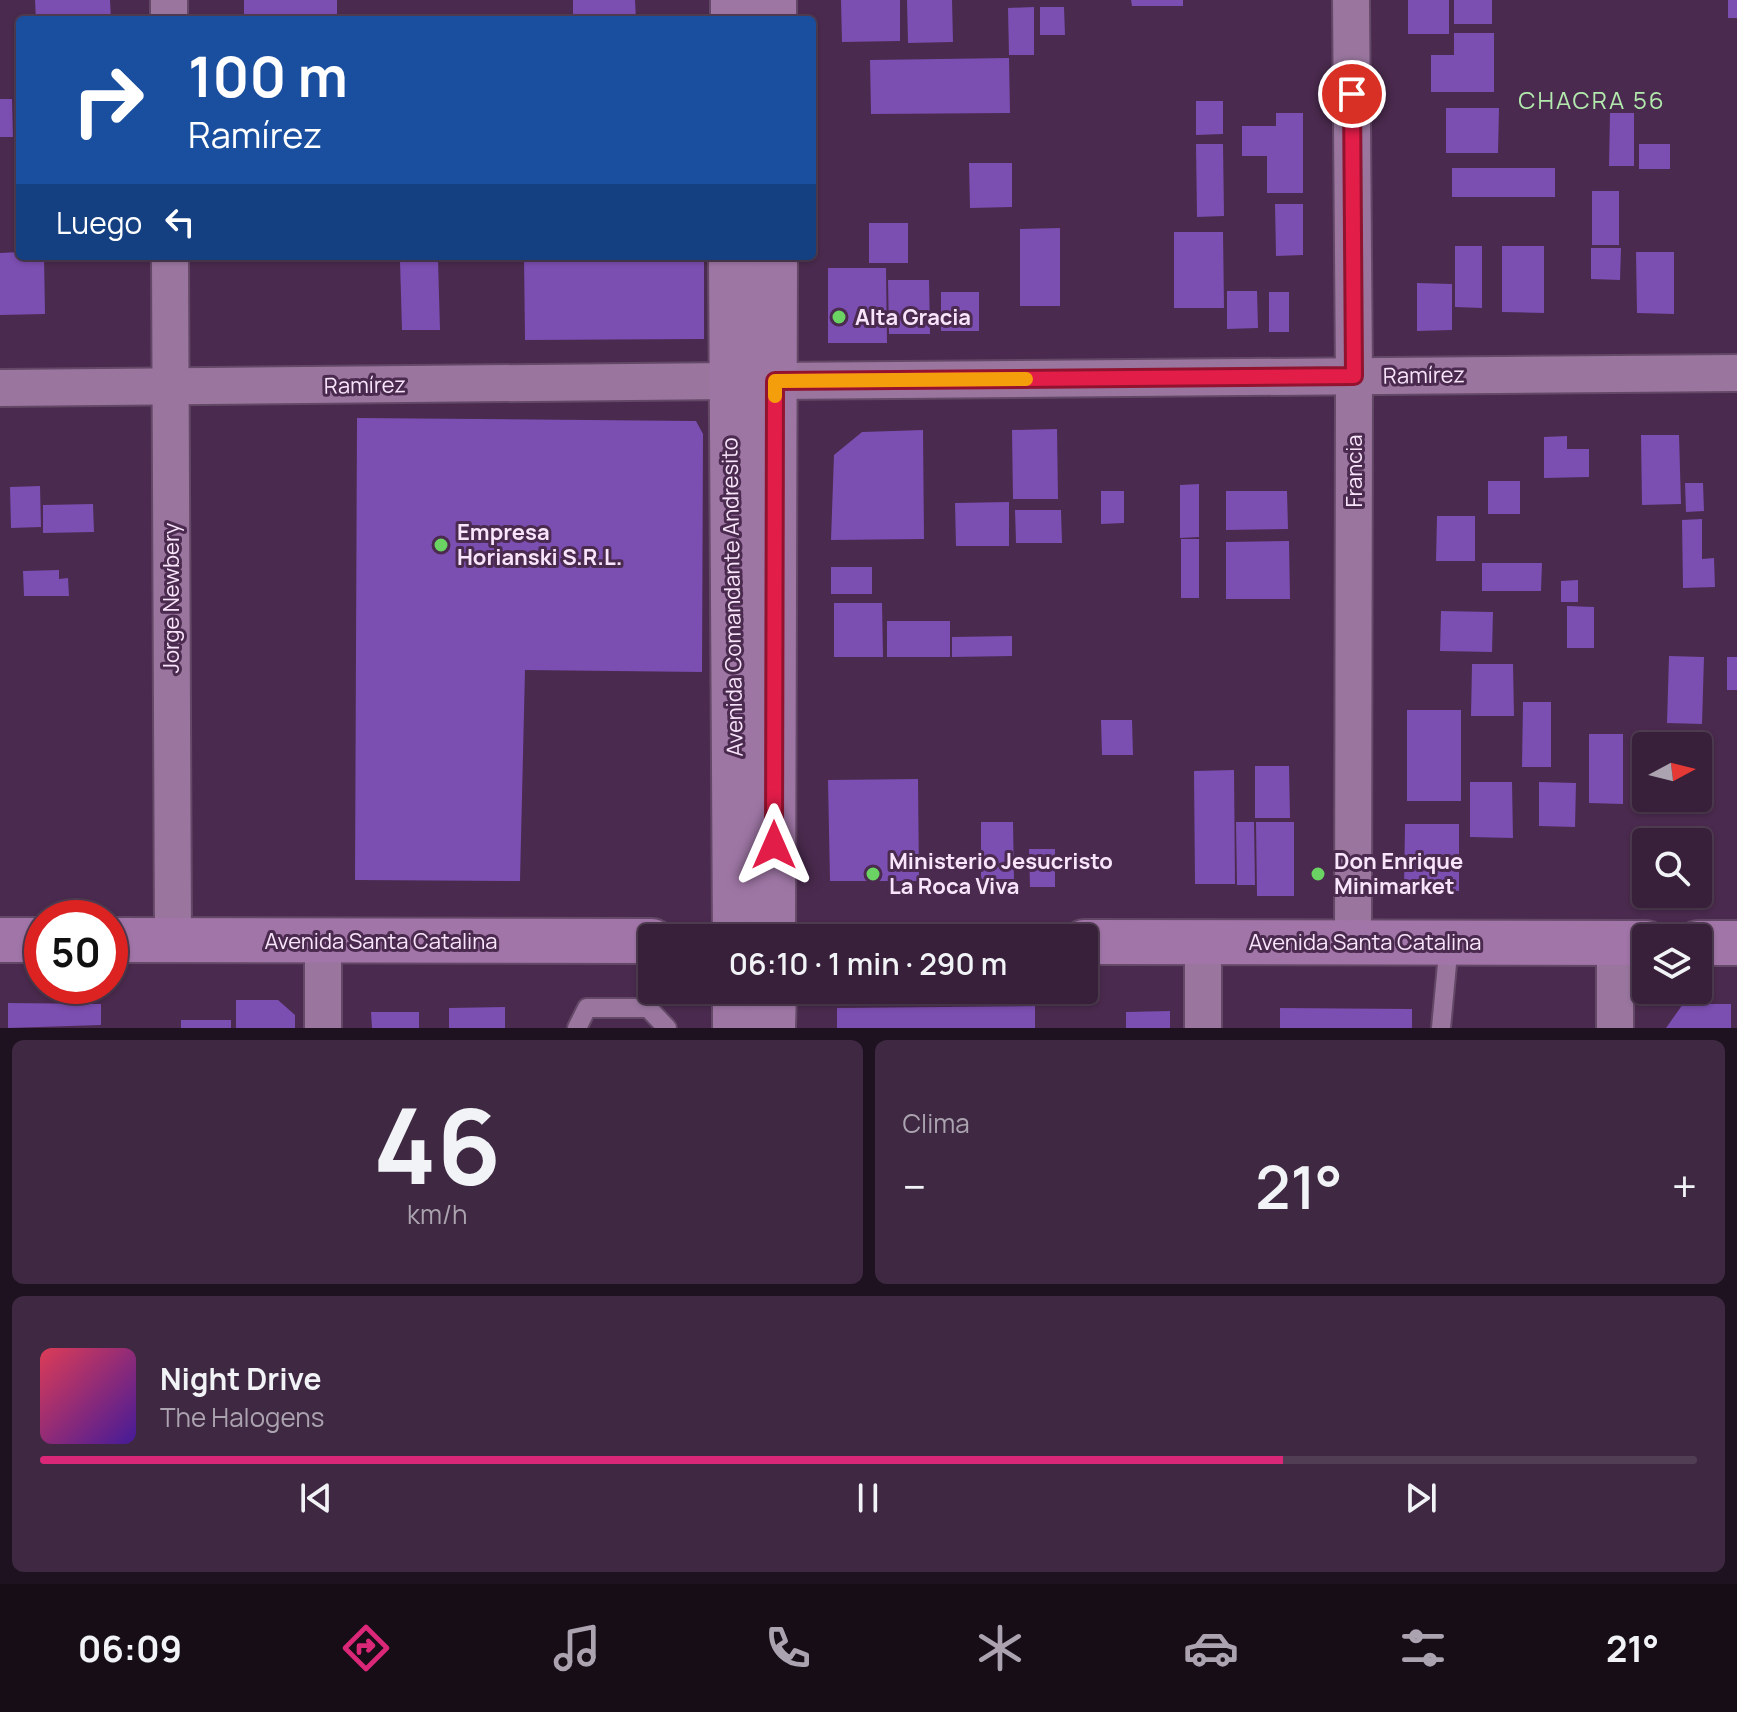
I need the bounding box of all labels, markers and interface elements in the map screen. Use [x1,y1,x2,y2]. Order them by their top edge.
text: 100 m [188,37,348,114]
icon: right [56,48,160,152]
pin [1318,60,1386,128]
icon: arrive [1330,72,1374,116]
district label: CHACRA 56 [1518,83,1666,116]
text: Ramírez [188,110,322,159]
icon: left [158,200,202,244]
text: Luego [56,202,142,243]
place label: Alta Gracia [855,302,971,332]
marker: Alta Gracia [830,308,848,326]
street label: Ramírez [1383,359,1465,391]
street label: Ramírez [324,369,406,401]
street label: Francia [1339,435,1369,508]
street label: Avenida Comandante Andresito [714,437,750,757]
place label: Empresa Horianski S.R.L. [457,517,622,572]
street label: Jorge Newbery [156,522,186,673]
marker: Empresa Horianski S.R.L. [432,536,450,554]
north arrow [1632,732,1712,812]
map controls [1632,732,1712,1004]
position arrow [732,803,816,887]
button: search [1632,828,1712,908]
place label: Ministerio Jesucristo La Roca Viva [889,846,1113,901]
place label: Don Enrique Minimarket [1334,846,1463,901]
marker: Ministerio Jesucristo La Roca Viva [864,865,882,883]
marker: Don Enrique Minimarket [1309,865,1327,883]
speed limit sign: 50 [24,900,128,1004]
button: layers [1632,924,1712,1004]
street label: Avenida Santa Catalina [264,926,498,956]
street label: Avenida Santa Catalina [1248,927,1482,957]
text: 06:10 · 1 min · 290 m [729,943,1007,984]
text: 46 [373,1073,501,1215]
text: Clima [903,1105,970,1141]
text: 21° [1255,1145,1343,1227]
text: − [903,1156,926,1216]
text: + [1672,1156,1697,1216]
text: km/h [407,1196,467,1232]
text: Night Drive [160,1358,322,1399]
text: The Halogens [160,1399,324,1435]
icon: previous [294,1476,338,1520]
icon: pause [846,1476,890,1520]
icon: next [1399,1476,1443,1520]
icon: directions [338,1620,394,1676]
icon: music [549,1620,605,1676]
icon: phone [760,1620,816,1676]
icon: climate [972,1620,1028,1676]
icon: car [1183,1620,1239,1676]
icon: filters [1395,1620,1451,1676]
text: 06:09 [78,1624,182,1673]
text: 21° [1606,1624,1659,1673]

